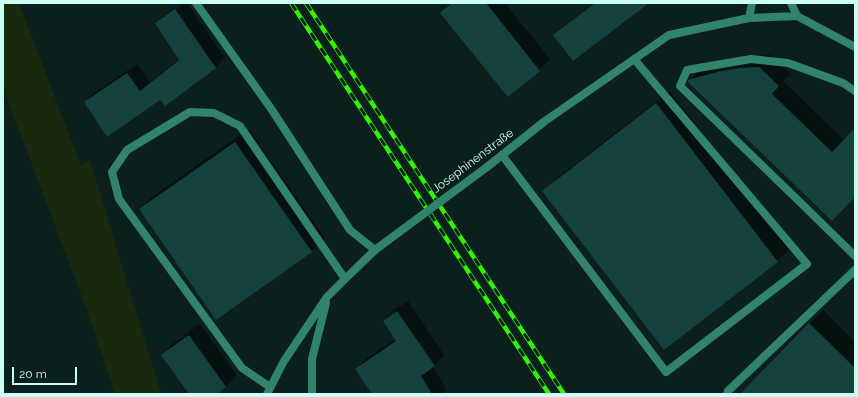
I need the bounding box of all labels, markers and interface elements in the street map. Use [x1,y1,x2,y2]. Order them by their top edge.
street label: Josephinenstraße [430,126,516,196]
scale bar [14,359,79,385]
text: 20 m [19,367,47,381]

